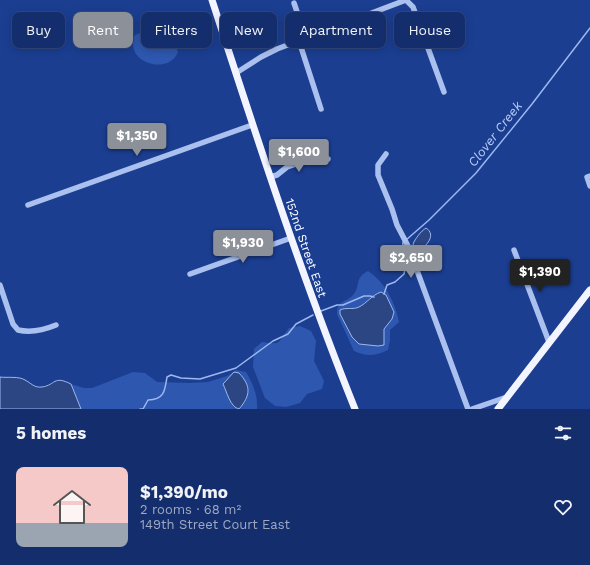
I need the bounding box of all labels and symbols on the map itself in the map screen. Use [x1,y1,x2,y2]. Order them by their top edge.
water label: Clover Creek [465,98,526,170]
pin: $1,350 [104,123,170,157]
pin: $1,600 [266,139,332,173]
street label: 152nd Street East [282,197,330,299]
pin: $1,930 [210,230,276,264]
pin: $2,650 [378,245,444,279]
pin: $1,390 [507,259,573,293]

